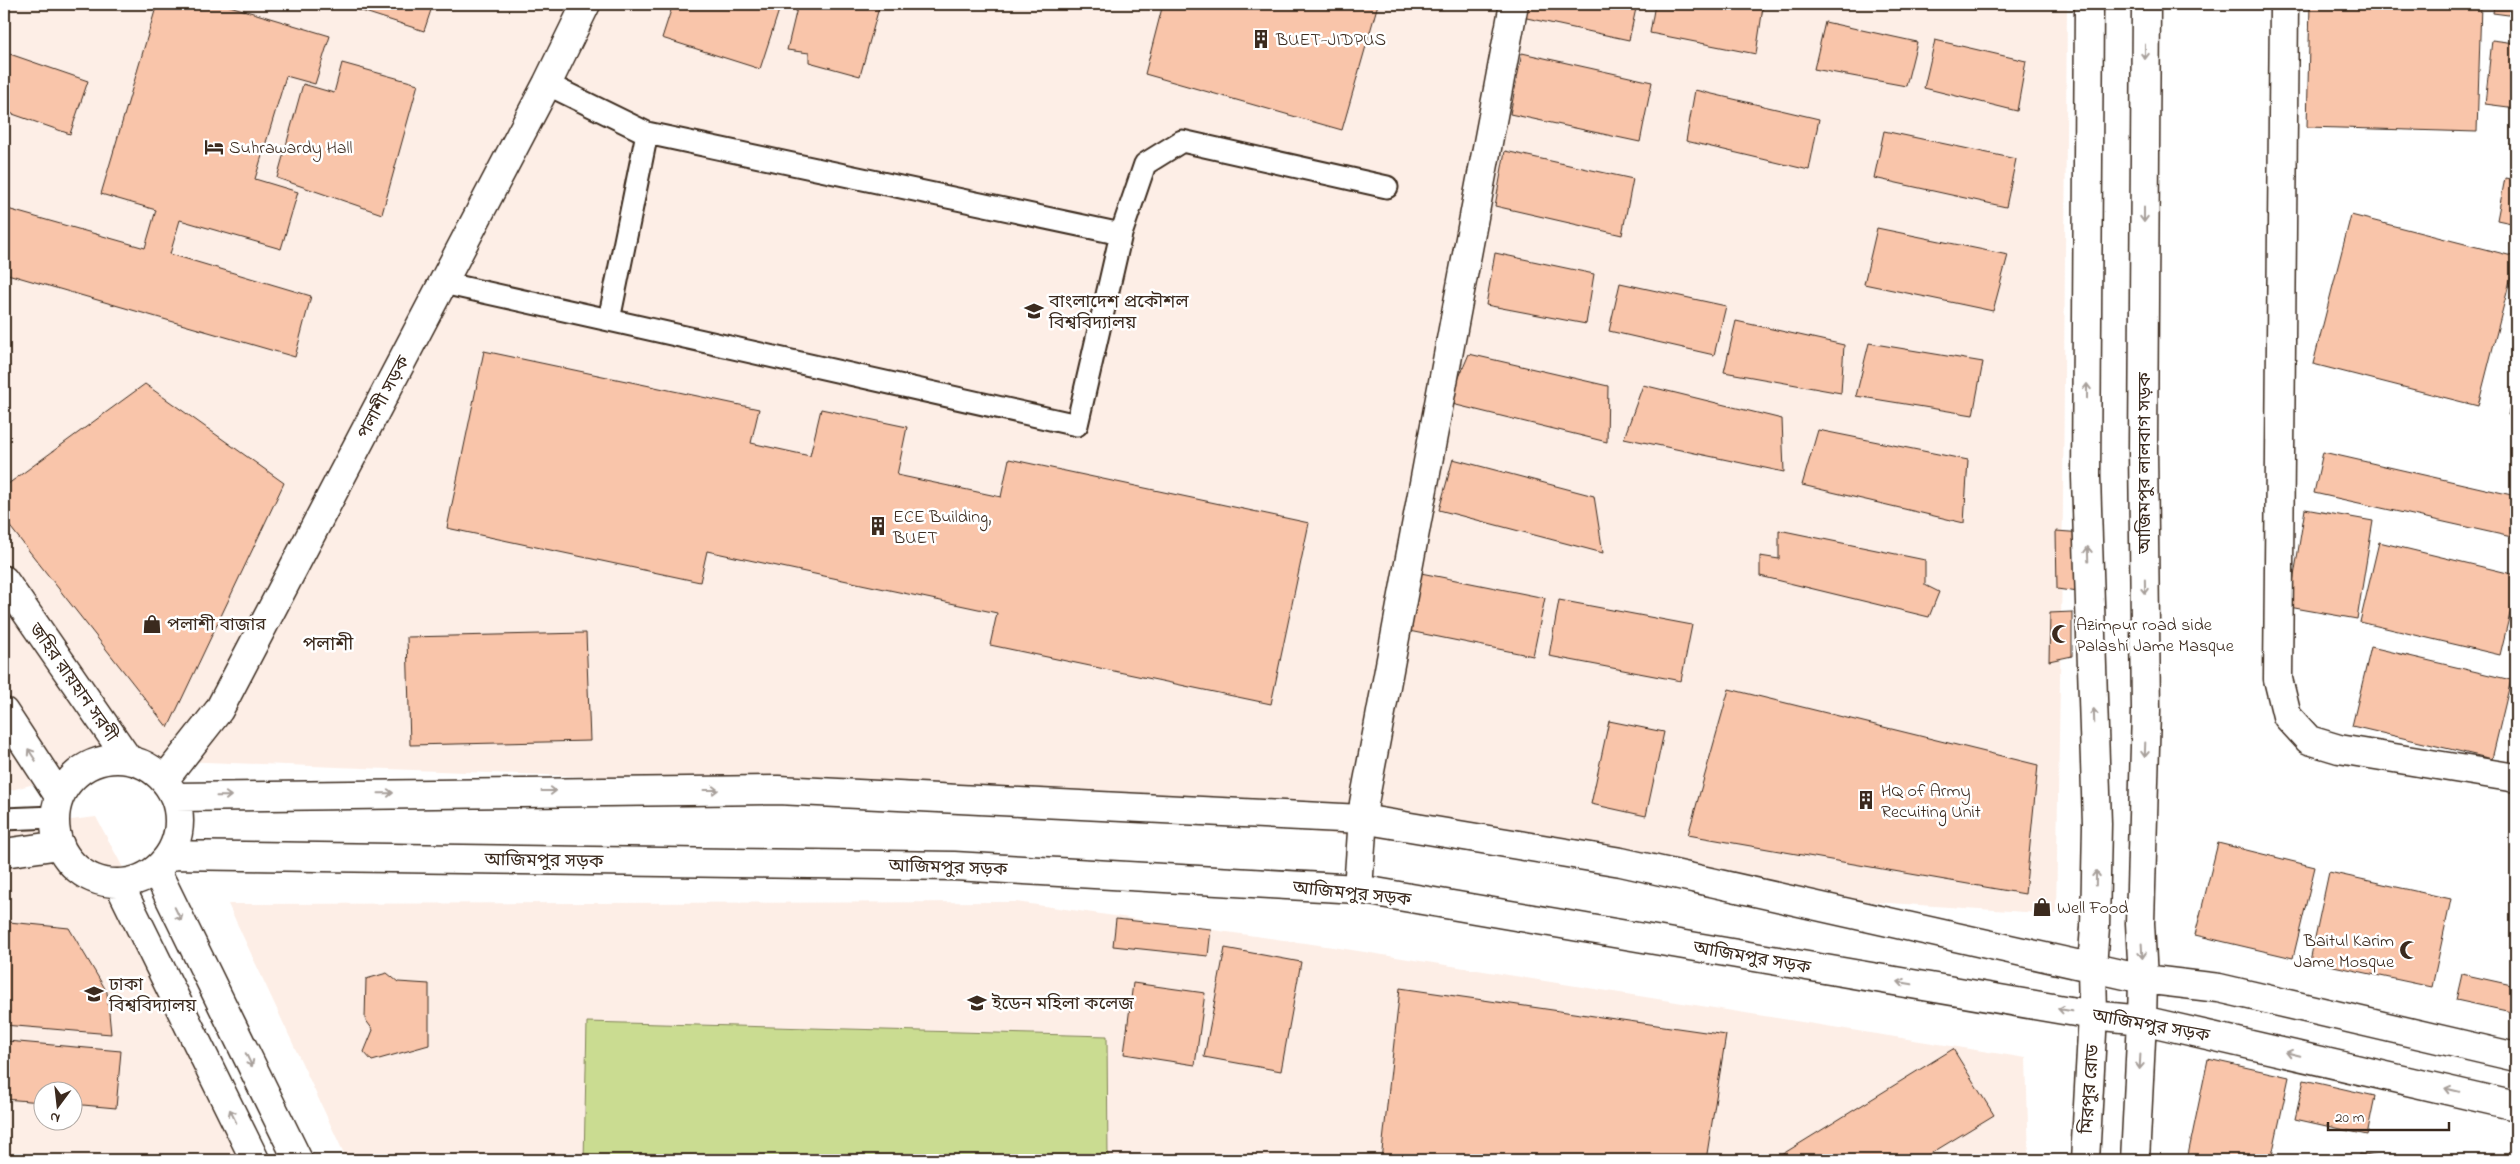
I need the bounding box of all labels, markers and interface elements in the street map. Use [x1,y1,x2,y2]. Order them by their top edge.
building icon: BUET-JIDPUS [1250,28,1272,50]
place label: BUET-JIDPUS [1275,28,1386,54]
one-way arrow [2140,44,2150,60]
hotel icon: Suhrawardy Hall [203,136,225,158]
place label: Suhrawardy Hall [229,136,353,162]
one-way arrow [2139,206,2149,223]
place label: বাংলাদেশ প্রকৌশল বিশ্ববিদ্যালয় [1048,290,1189,337]
school or university icon: বাংলাদেশ প্রকৌশল বিশ্ববিদ্যালয় [1023,300,1045,322]
street label: পলাশী সড়ক [352,351,418,444]
street label: আজিমপুর লালবাগ সড়ক [2133,372,2159,555]
one-way arrow [2082,383,2092,400]
place label: ECE Building, BUET [892,505,991,552]
building icon: ECE Building, BUET [867,515,889,537]
one-way arrow [2084,546,2093,562]
one-way arrow [2140,579,2149,595]
shop icon: পলাশী‌ বাজার [141,613,163,635]
place label: পলাশী‌ বাজার [167,613,266,639]
place label: Azimpur road side Palashi Jame Masque [2076,613,2235,660]
street label: জহির রায়হান সরণী [21,618,123,748]
mosque icon: Azimpur road side Palashi Jame Masque [2050,623,2072,645]
district label: পলাশী [303,632,354,659]
one-way arrow [2089,708,2098,724]
one-way arrow [2140,742,2150,758]
one-way arrow [27,748,37,762]
place label: HQ of Army Recuiting Unit [1881,779,1981,827]
one-way arrow [702,785,719,795]
one-way arrow [540,786,556,796]
one-way arrow [378,788,394,798]
building icon: HQ of Army Recuiting Unit [1855,789,1877,811]
one-way arrow [215,792,231,801]
street label: আজিমপুর সড়ক [483,848,604,876]
street label: আজিমপুর সড়ক [887,854,1008,884]
one-way arrow [2091,871,2101,887]
street label: আজিমপুর সড়ক [1290,876,1413,914]
shop icon: Well Food [2031,896,2053,918]
place label: Well Food [2057,896,2128,922]
one-way arrow [173,906,183,921]
place label: Baitul Karim Jame Mosque [2294,929,2395,976]
street label: আজিমপুর সড়ক [1690,936,1813,982]
mosque icon: Baitul Karim Jame Mosque [2398,939,2420,961]
one-way arrow [2137,942,2146,958]
place label: ঢাকা বিশ্ববিদ্যালয় [108,973,197,1020]
one-way arrow [1898,978,1914,988]
school or university icon: ঢাকা বিশ্ববিদ্যালয় [83,983,105,1005]
school or university icon: ইডেন মহিলা কলেজ [966,992,988,1014]
place label: ইডেন মহিলা কলেজ [991,992,1134,1018]
street label: আজিমপুর সড়ক [2089,1004,2212,1050]
one-way arrow [2058,1005,2074,1015]
street label: মিরপুর রোড [2075,1043,2107,1136]
one-way arrow [2286,1049,2302,1058]
one-way arrow [245,1052,254,1067]
one-way arrow [2136,1054,2145,1070]
north arrow [32,1082,82,1132]
one-way arrow [2444,1085,2460,1095]
scale bar [2328,1099,2449,1131]
text: N [48,1106,62,1128]
text: 20 m [2335,1107,2365,1129]
one-way arrow [228,1109,238,1124]

